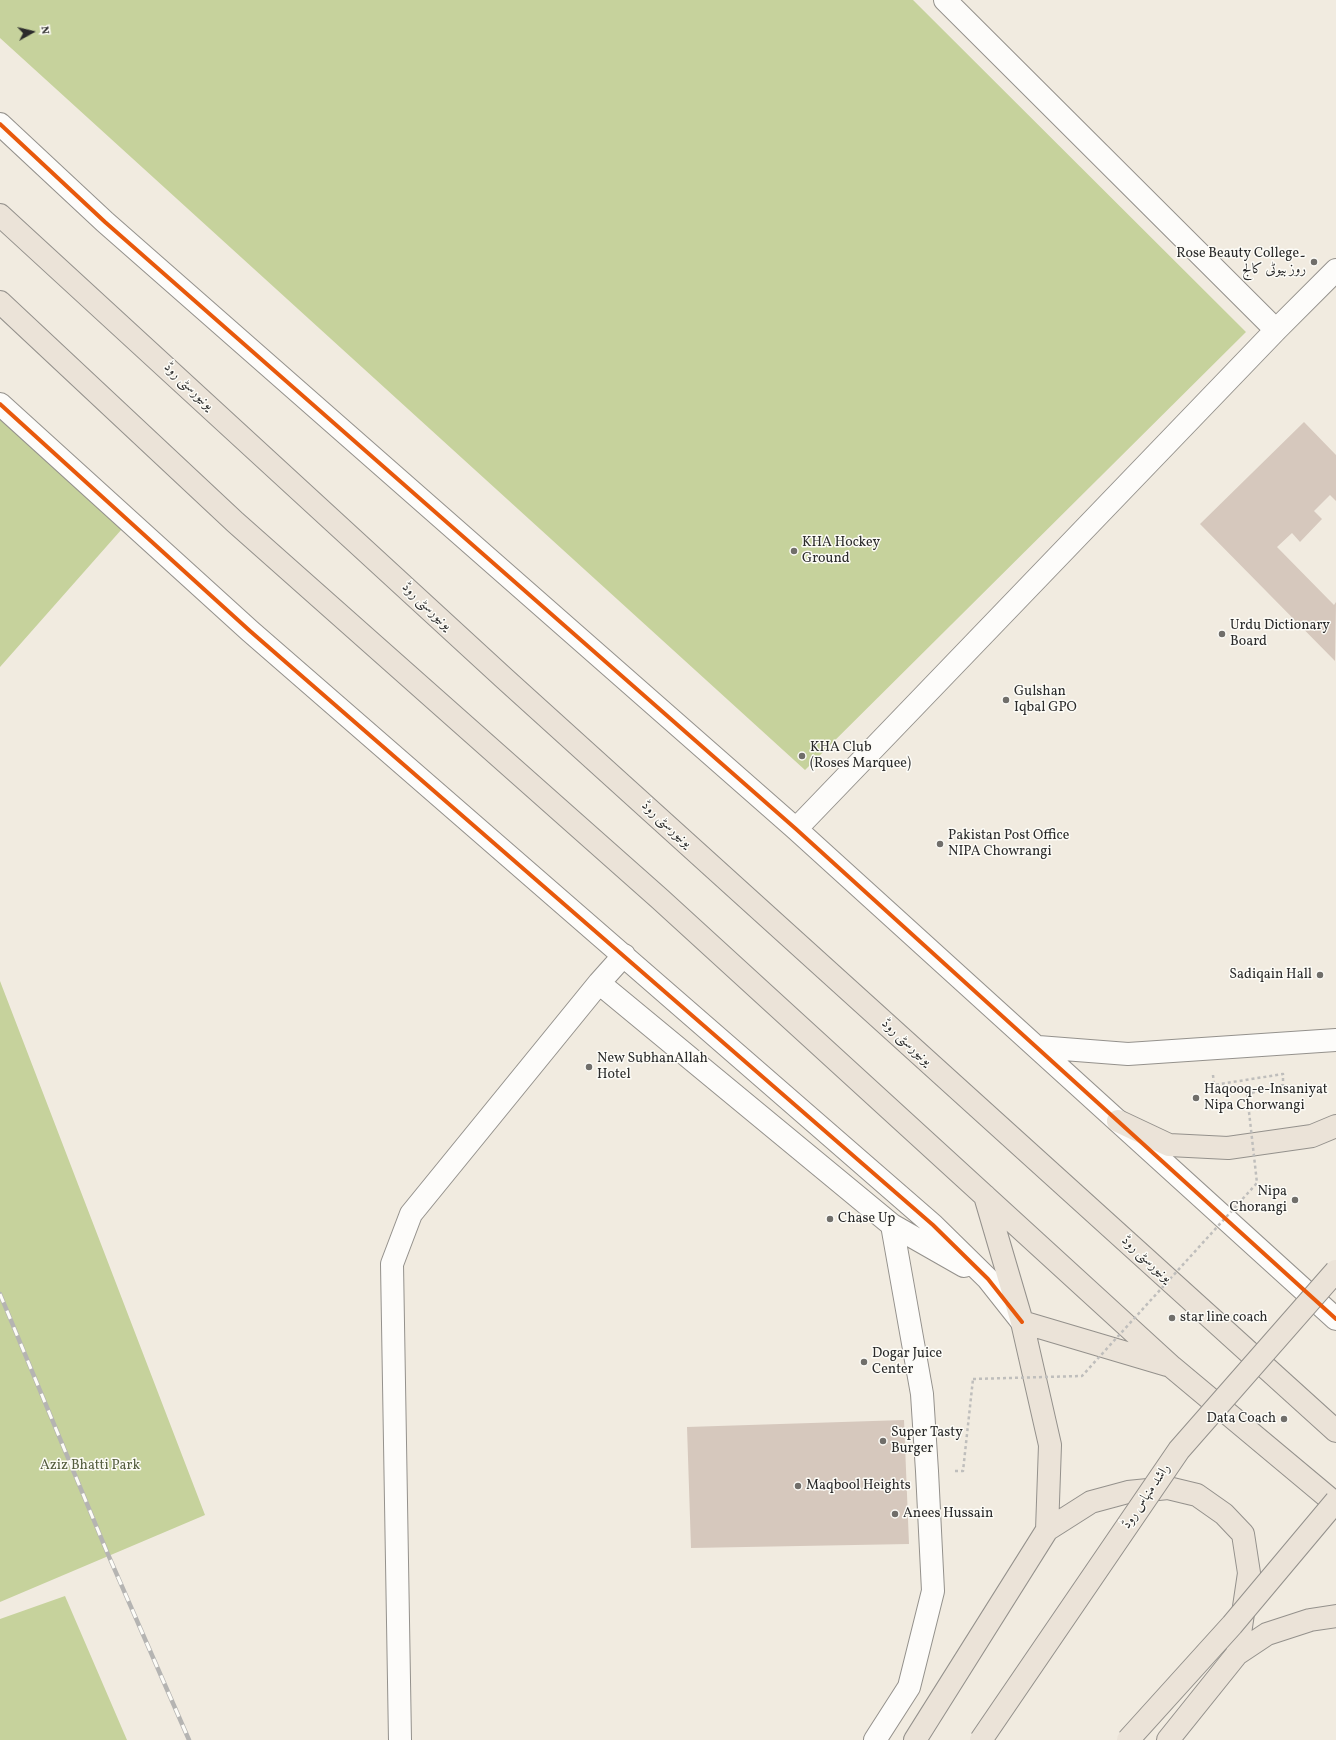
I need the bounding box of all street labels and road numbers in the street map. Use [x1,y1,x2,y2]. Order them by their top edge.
street label: یونیورسٹی روڈ [159,360,217,414]
street label: یونیورسٹی روڈ [397,580,455,634]
street label: یونیورسٹی روڈ [637,798,695,852]
street label: یونیورسٹی روڈ [877,1016,935,1070]
street label: یونیورسٹی روڈ [1117,1233,1175,1287]
street label: راشد منہاس روڈ [1119,1461,1175,1533]

